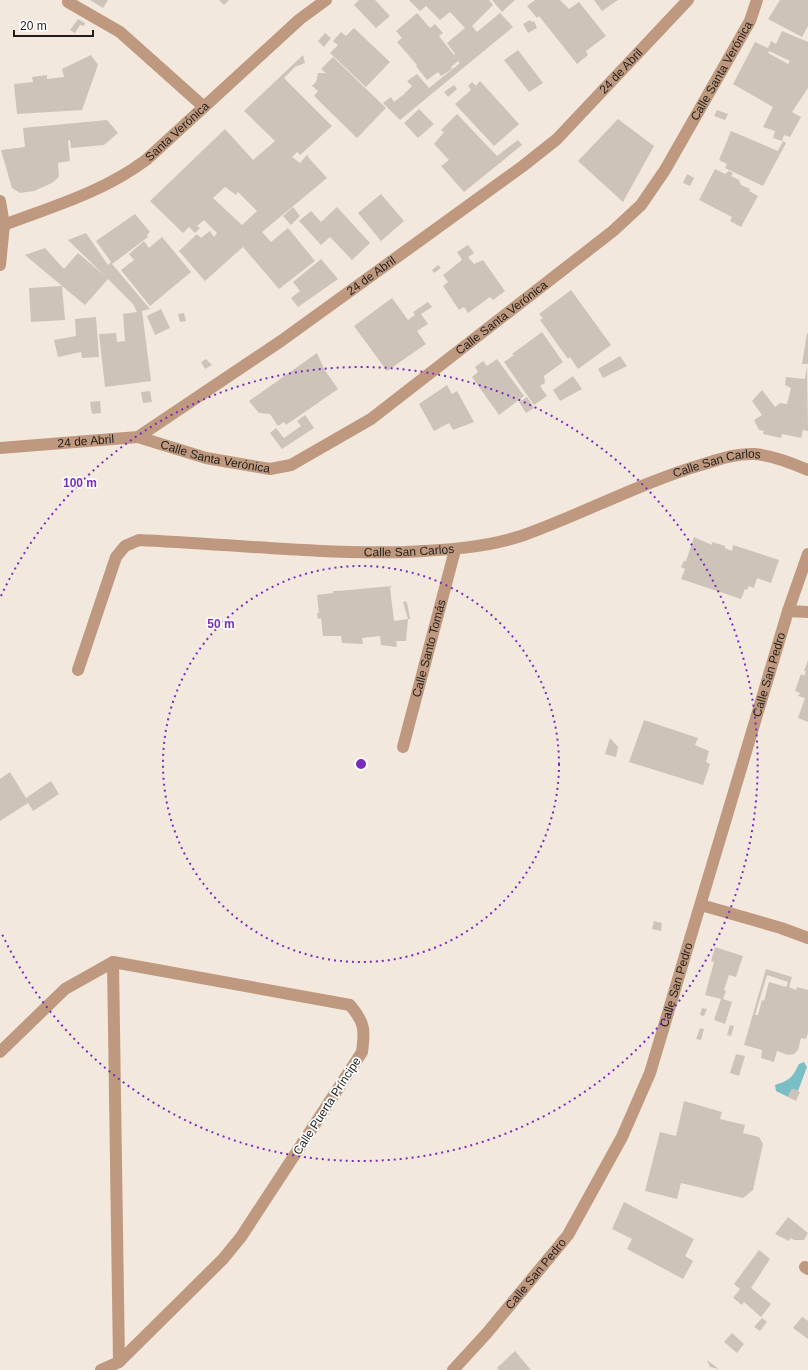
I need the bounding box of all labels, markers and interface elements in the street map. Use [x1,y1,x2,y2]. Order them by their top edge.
scale bar [14,12,93,38]
street label: Calle Santa Verónica [688,18,756,123]
text: 20 m [20,19,47,33]
street label: 24 de Abril [596,46,646,97]
street label: Santa Verónica [142,99,212,164]
street label: 24 de Abril [344,253,398,298]
street label: Calle Santa Verónica [453,277,550,358]
street label: 24 de Abril [57,432,115,450]
street label: Calle Santa Verónica [159,437,272,476]
street label: Calle San Carlos [671,447,762,481]
text: 100 m [63,476,97,490]
street label: Calle San Carlos [364,542,455,559]
street label: Calle Santo Tomás [409,598,449,699]
text: 50 m [207,617,235,631]
street label: Calle San Pedro [750,630,788,718]
centre of rings [354,757,368,771]
street label: Calle San Pedro [657,941,696,1029]
street label: Calle Puerta Príncipe [290,1054,364,1157]
street label: Calle San Pedro [503,1235,569,1312]

